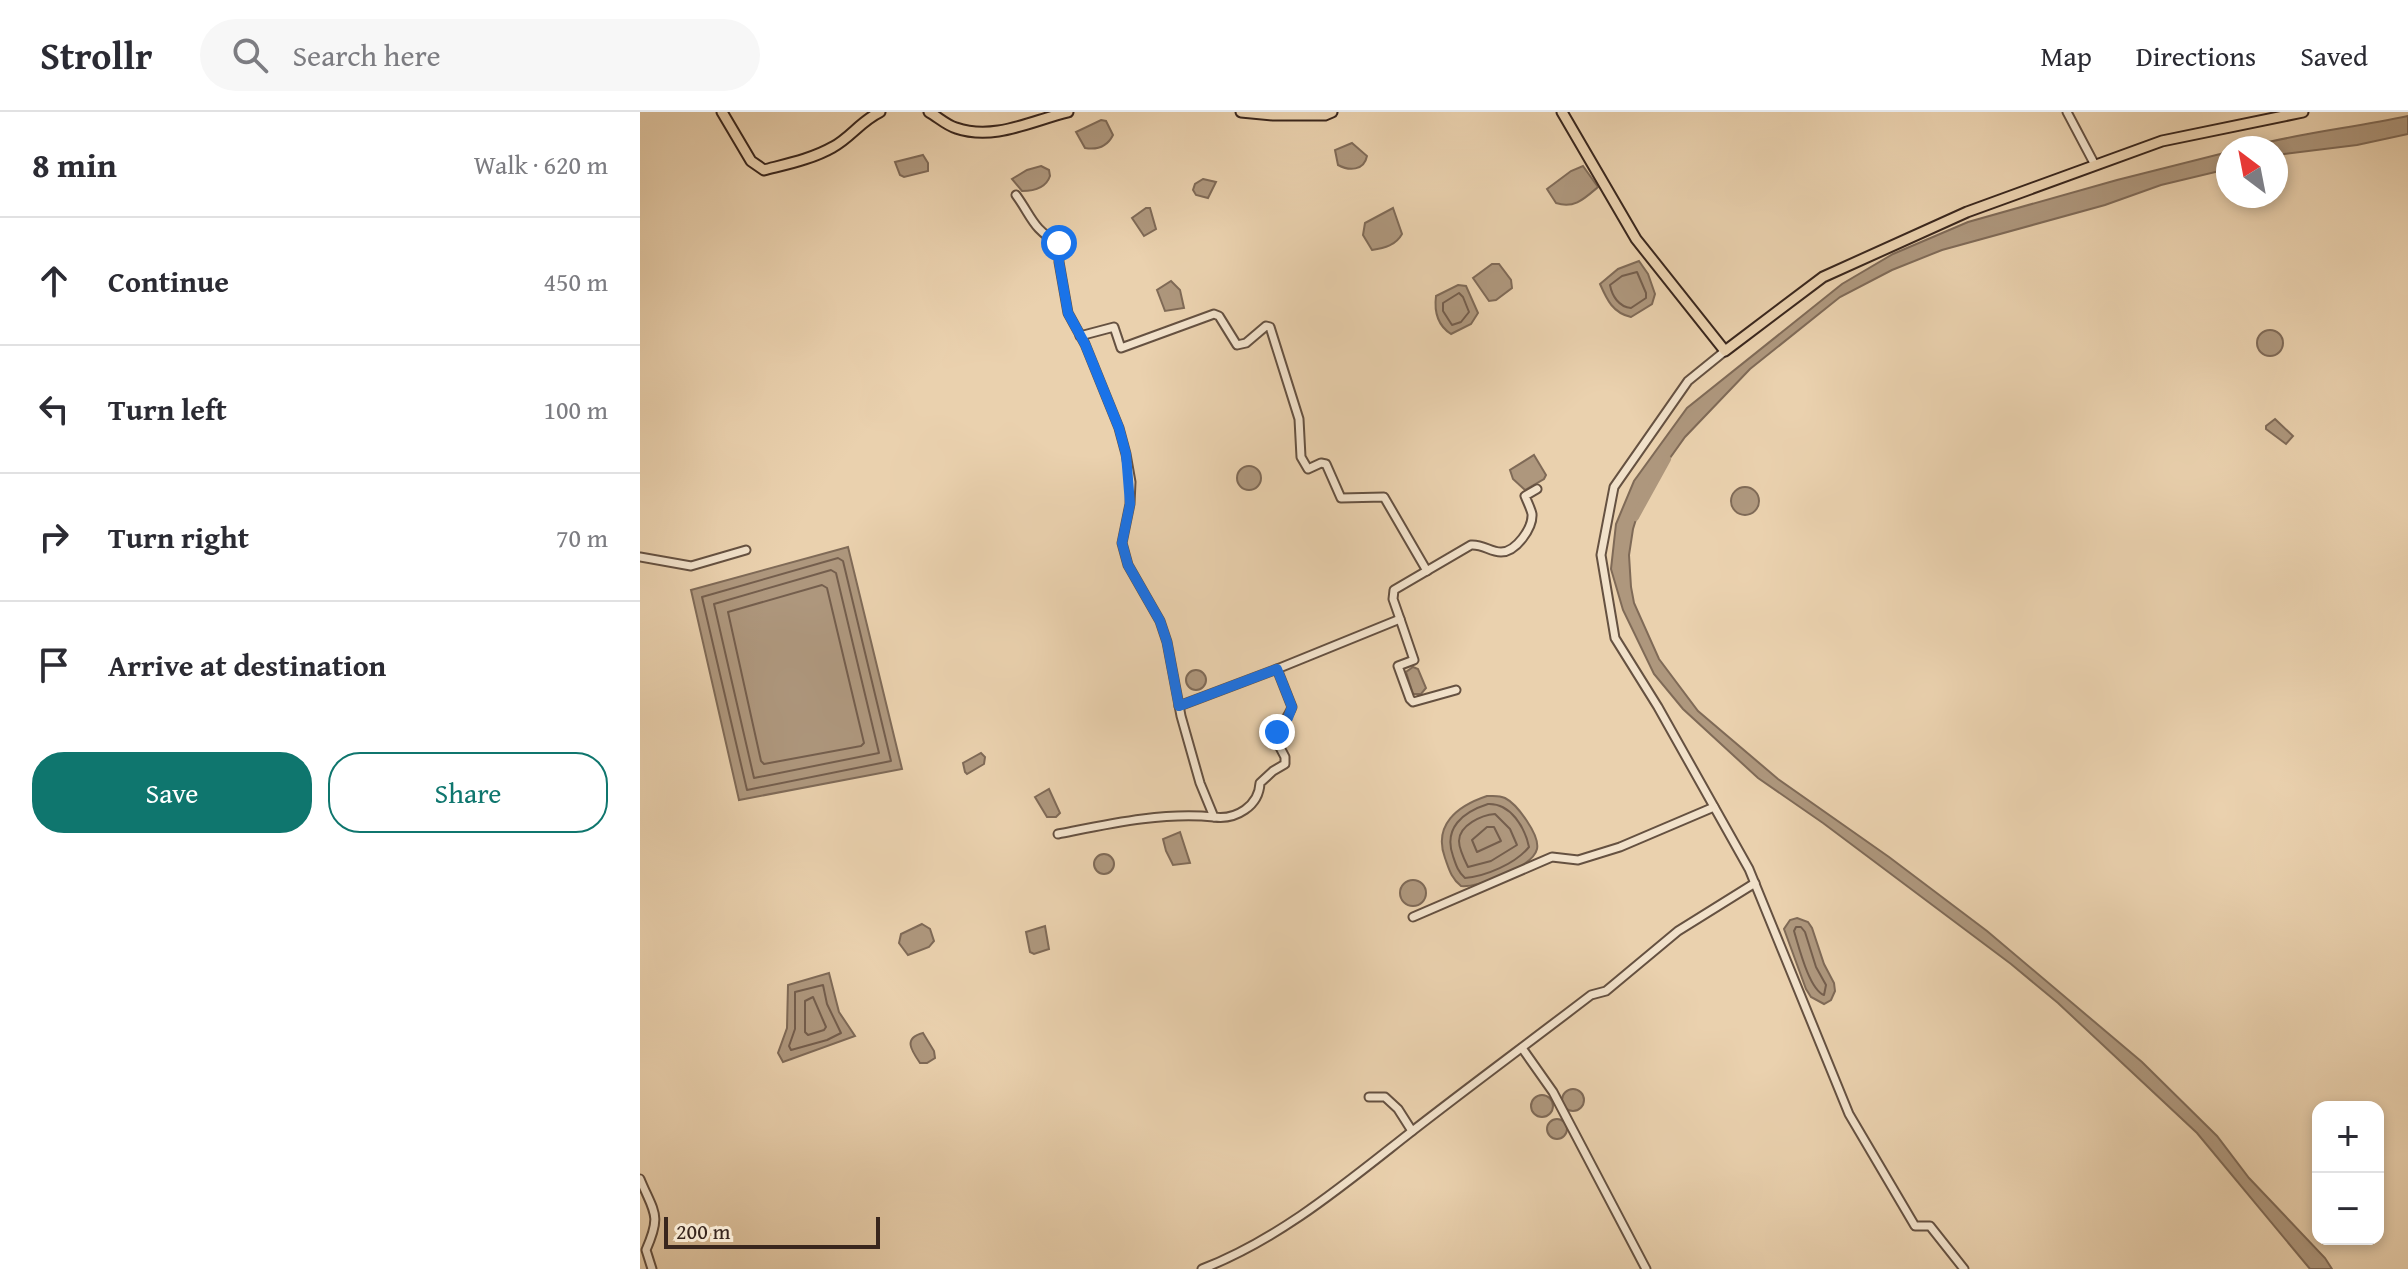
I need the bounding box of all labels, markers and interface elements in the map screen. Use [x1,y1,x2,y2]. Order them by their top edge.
search box [200,19,760,91]
text: Strollr [40,27,152,83]
icon: search [228,33,272,77]
text: Search here [292,33,441,77]
text: Map [2040,35,2092,76]
text: Directions [2136,35,2256,76]
text: Saved [2300,35,2368,76]
north arrow [2216,136,2288,208]
text: 8 min [32,140,117,189]
text: Walk · 620 m [474,145,608,184]
route start [1041,225,1077,261]
icon: ahead [32,259,76,303]
text: Continue [108,259,229,303]
text: 450 m [543,262,608,301]
icon: left [32,387,76,431]
text: Turn left [108,387,227,431]
text: 100 m [543,390,608,429]
icon: right [32,515,76,559]
text: Turn right [108,515,249,559]
text: 70 m [556,518,608,557]
icon: arrive [32,643,76,687]
text: Arrive at destination [108,643,386,687]
route end [1259,714,1295,750]
button: Save [32,752,312,833]
button: Share [328,752,608,833]
map controls [2312,1101,2384,1245]
button: + [2312,1101,2384,1173]
button: − [2312,1173,2384,1245]
scale bar [664,1213,880,1249]
text: 200 m [676,1215,731,1247]

